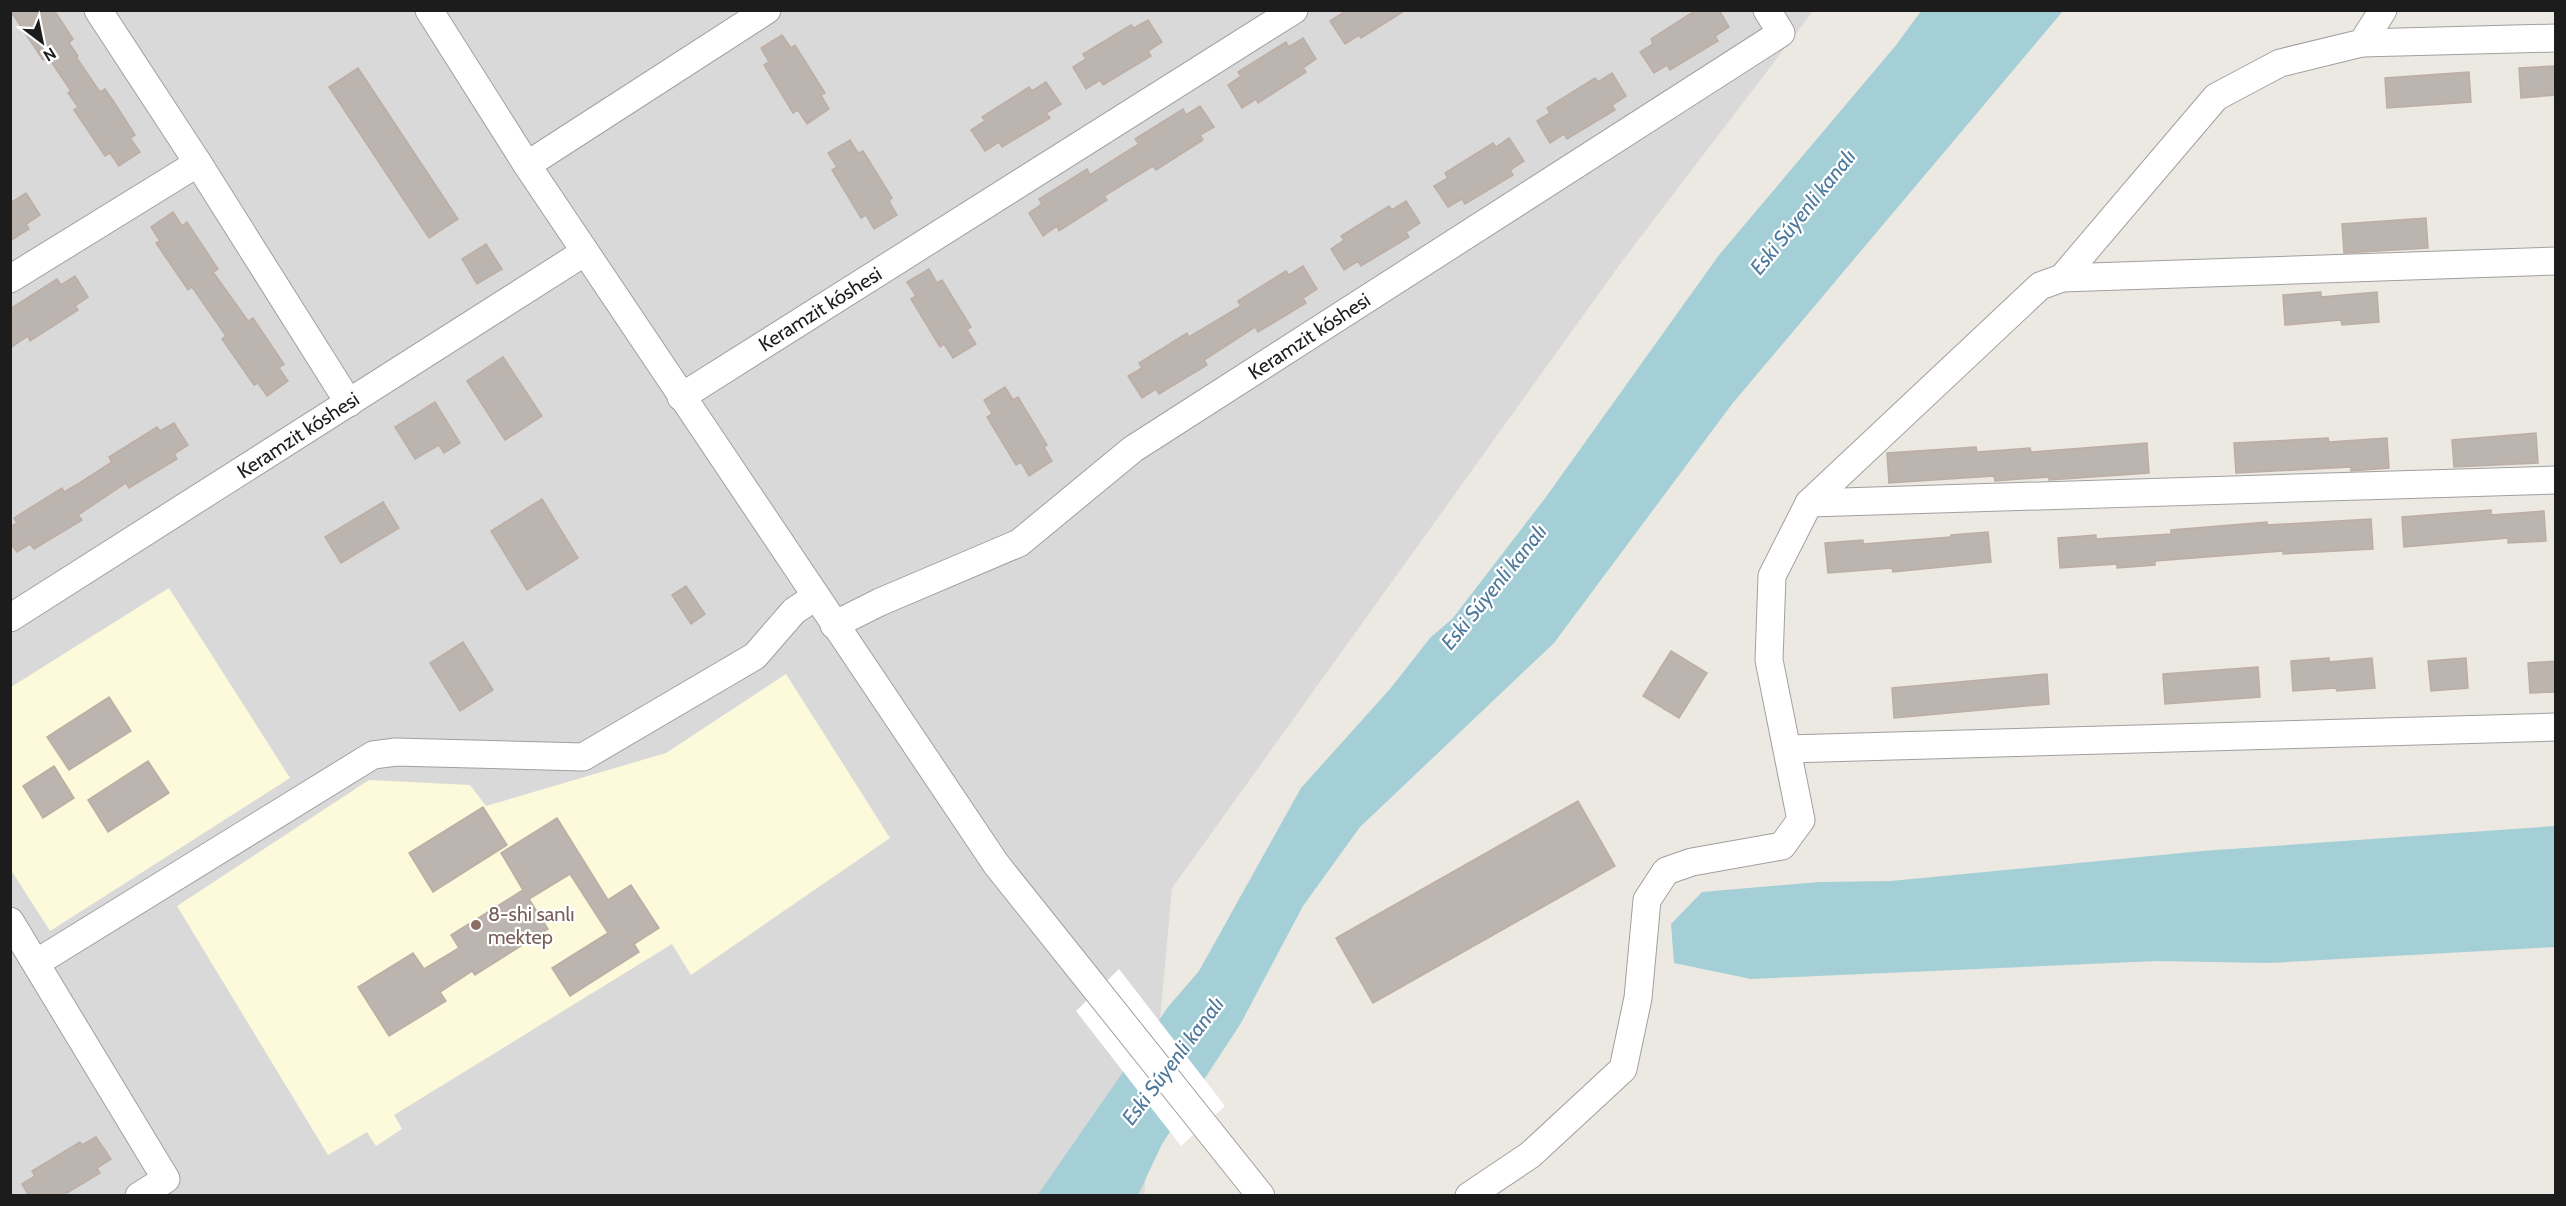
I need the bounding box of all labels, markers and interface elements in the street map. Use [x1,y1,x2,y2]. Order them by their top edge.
north arrow [12,12,72,72]
text: N [40,43,60,65]
water label: Eski Súyenli kanalı [1745,144,1861,279]
street label: Keramzit kóshesi [754,262,886,356]
street label: Keramzit kóshesi [1244,288,1374,384]
street label: Keramzit kóshesi [233,387,363,483]
water label: Eski Súyenli kanalı [1436,519,1552,654]
place label: 8-shi sanlı mektep [488,902,574,949]
marker: 8-shi sanlı mektep [469,918,483,932]
water label: Eski Súyenli kanalı [1116,992,1229,1130]

